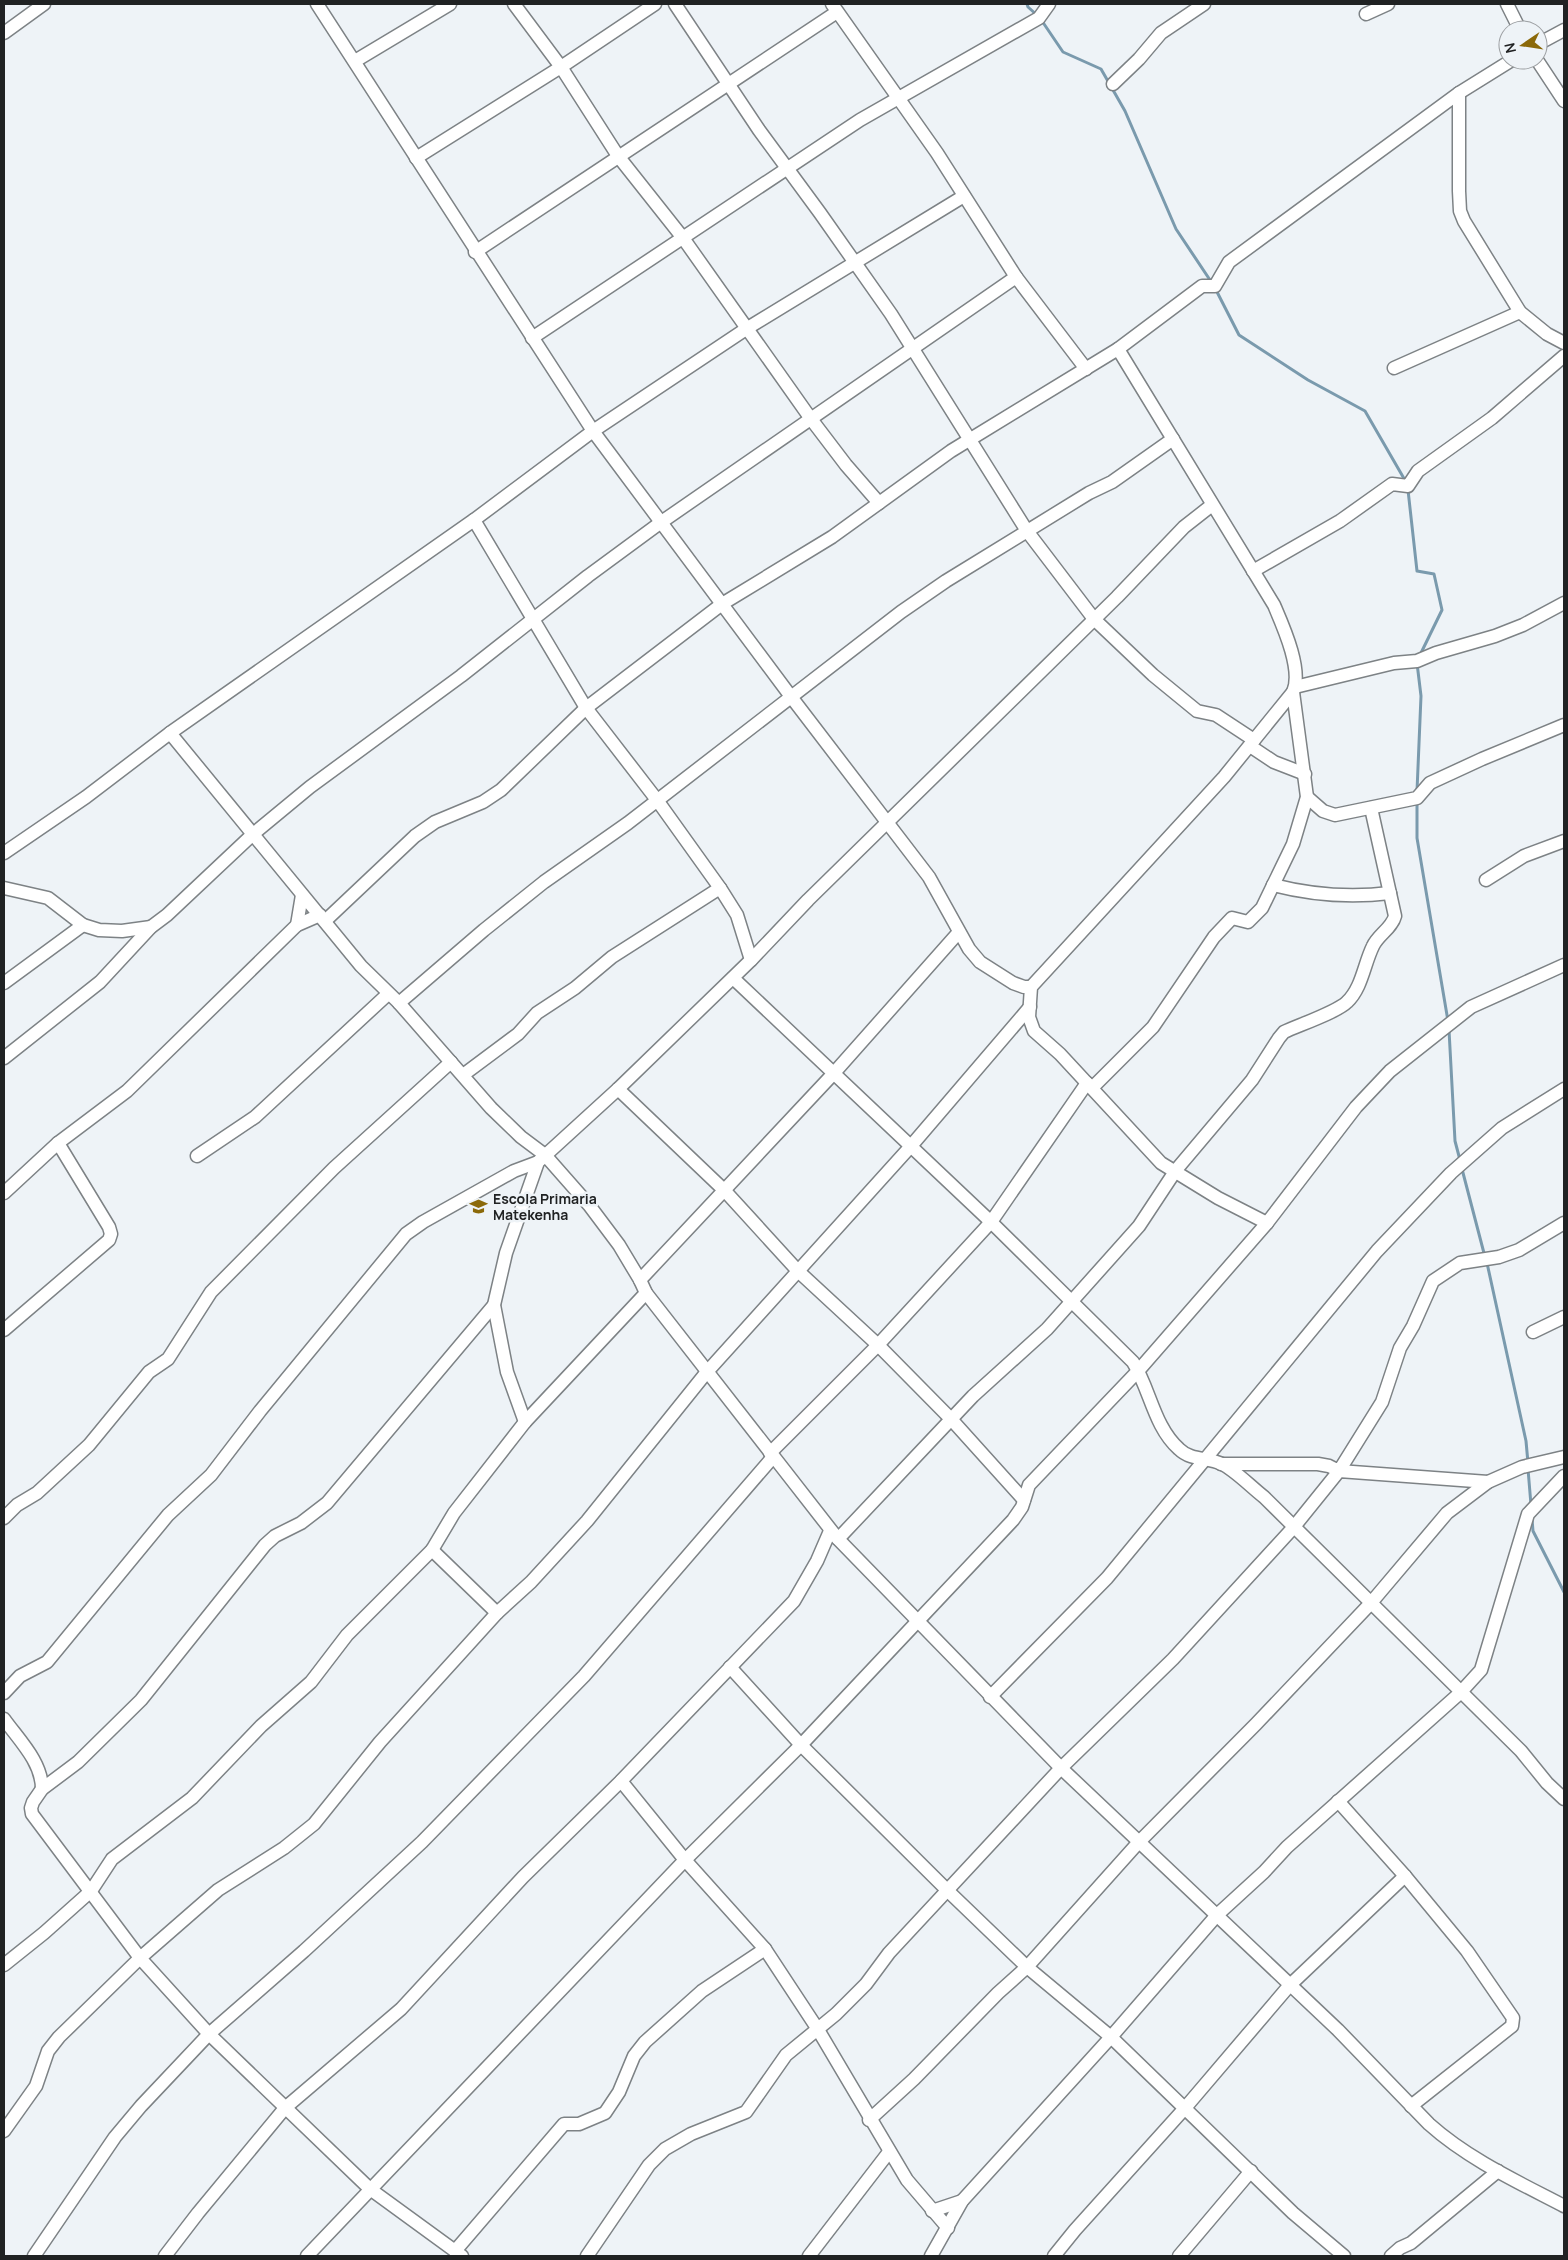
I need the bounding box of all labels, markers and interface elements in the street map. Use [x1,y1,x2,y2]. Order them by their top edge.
north arrow [1498,20,1548,70]
text: N [1499,41,1520,55]
place label: Escola Primaria Matekenha [493,1189,597,1224]
school or university icon: Escola Primaria Matekenha [469,1197,489,1217]

